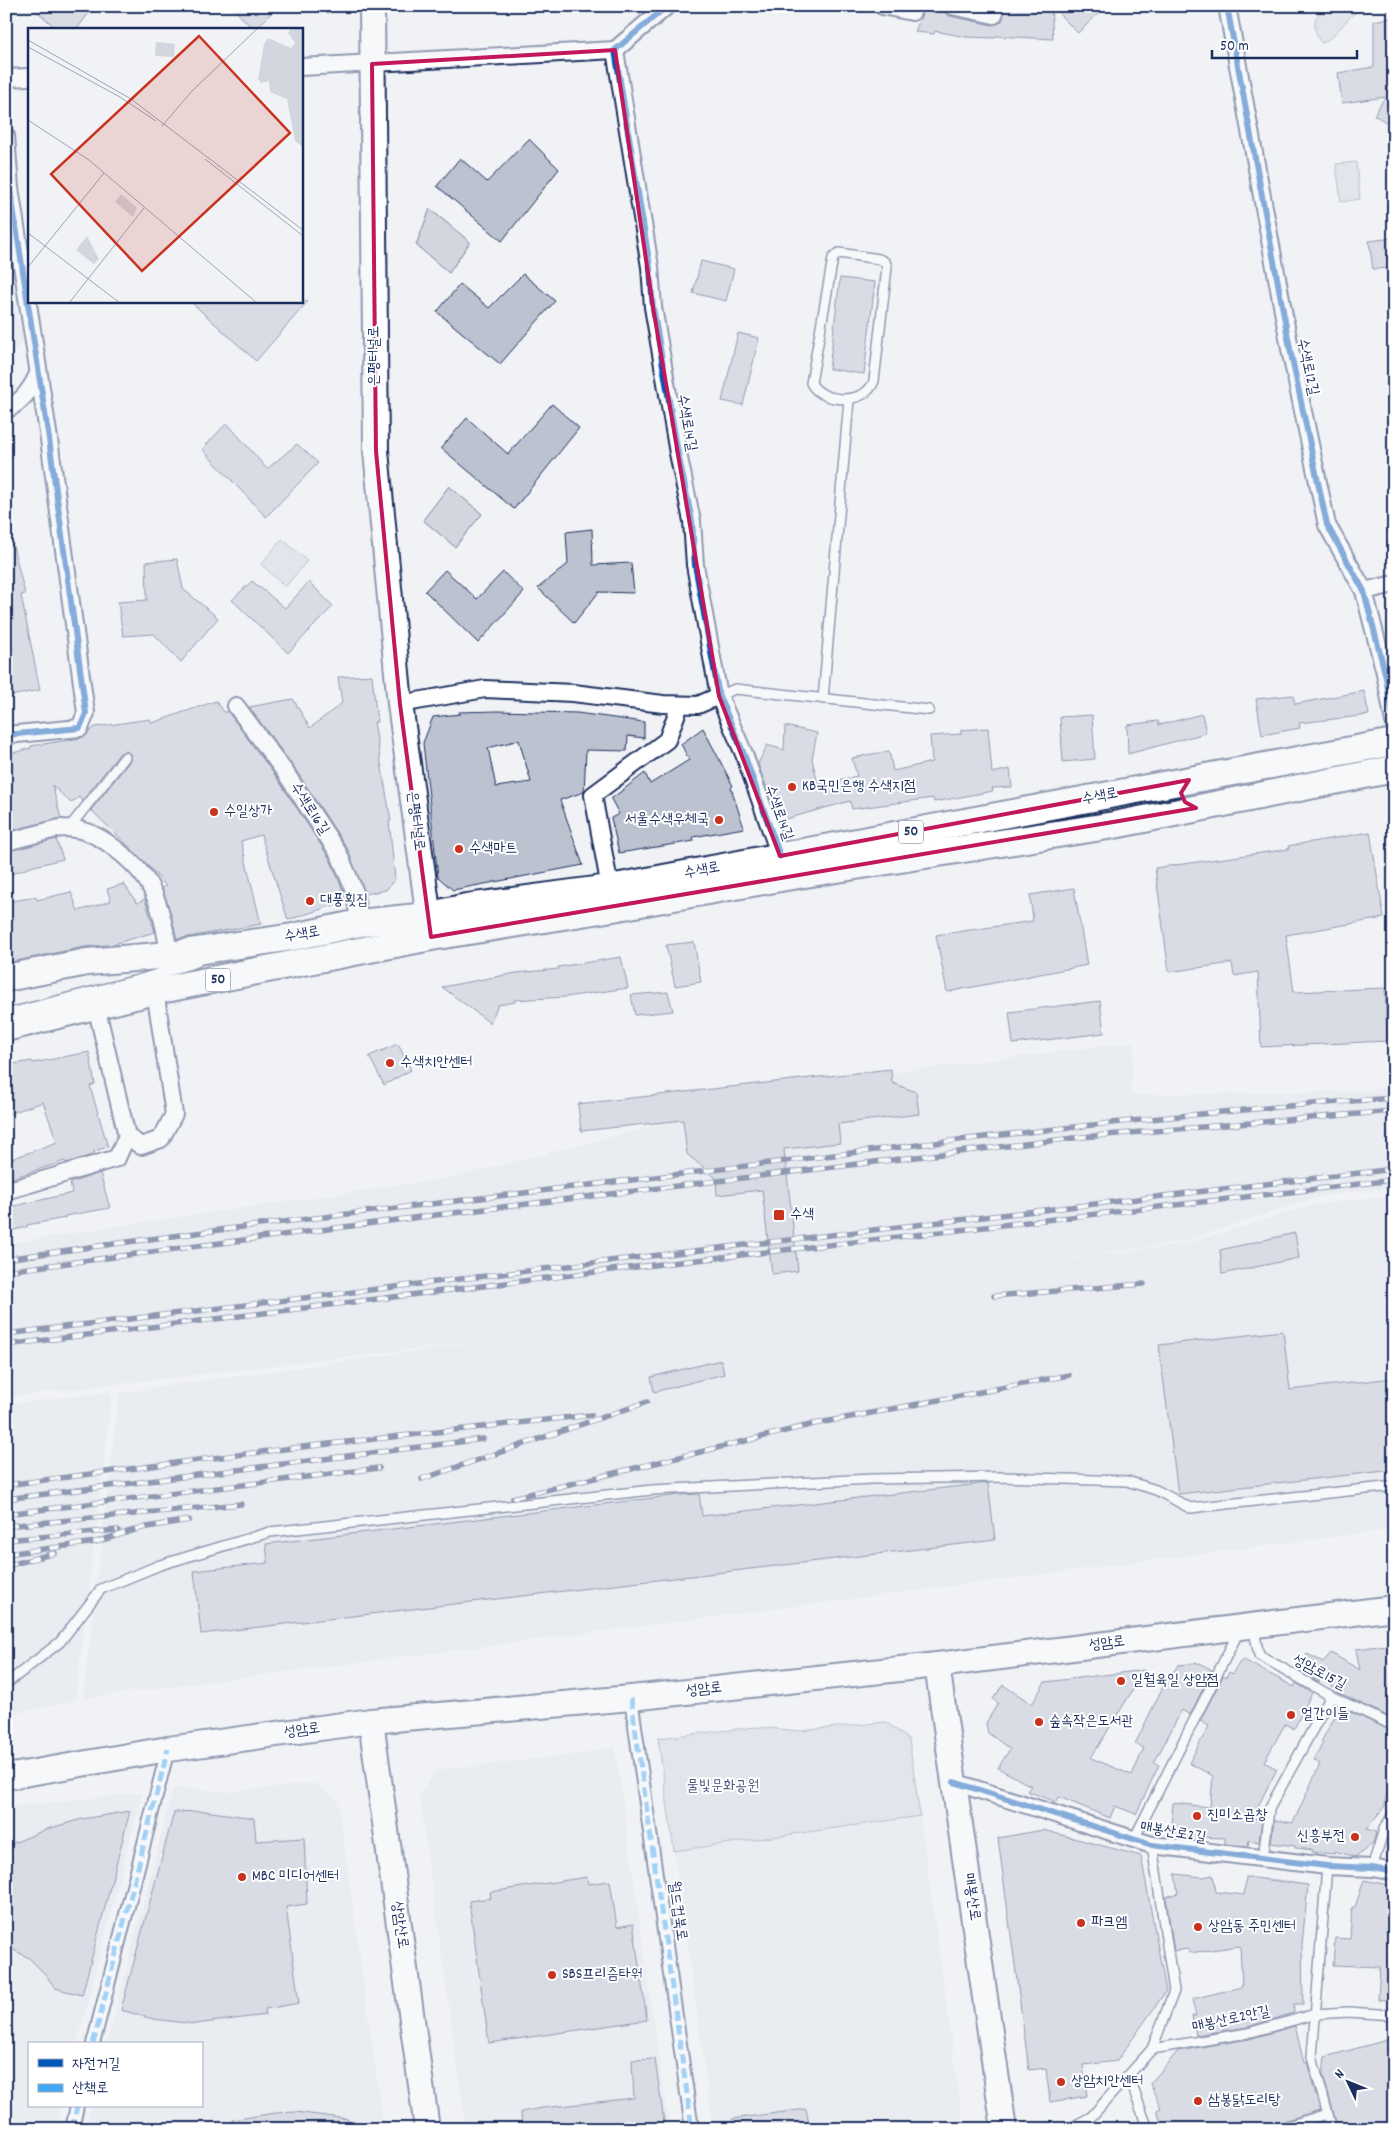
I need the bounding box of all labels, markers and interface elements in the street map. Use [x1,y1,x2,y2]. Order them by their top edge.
inset map [28,28,302,302]
scale bar [1212,28,1358,60]
text: 50 m [1220,36,1249,58]
street label: 은평터널로 [364,326,386,386]
street label: 수색로12길 [1290,336,1324,398]
street label: 수색로14길 [670,393,702,453]
place label: KB국민은행 수색지점 [802,776,916,798]
street label: 수색로16길 [284,778,334,840]
marker: KB국민은행 수색지점 [786,781,798,793]
street label: 수색로14길 [758,782,798,844]
street label: 수색로 [1080,783,1120,811]
street label: 은평터널로 [400,790,430,852]
place label: 수일상가 [224,801,272,823]
marker: 수일상가 [208,806,220,818]
place label: 서울수색우체국 [625,809,709,831]
marker: 서울수색우체국 [713,814,725,826]
road number: 50 [898,820,924,844]
place label: 수색마트 [469,838,517,860]
marker: 수색마트 [453,843,465,855]
street label: 수색로 [682,857,722,885]
place label: 대풍횟집 [320,890,368,912]
marker: 대풍횟집 [304,895,316,907]
street label: 수색로 [282,921,322,949]
road number: 50 [206,968,230,992]
place label: 수색치안센터 [400,1052,472,1074]
marker: 수색치안센터 [384,1057,396,1069]
place label: 수색 [790,1204,814,1226]
marker: 수색 [772,1208,786,1222]
street label: 성암로 [1088,1631,1126,1657]
street label: 성암로15길 [1288,1650,1350,1696]
place label: 일월육일 상암점 [1131,1670,1219,1692]
marker: 일월육일 상암점 [1115,1675,1127,1687]
street label: 성암로 [685,1677,723,1703]
place label: 얼간이들 [1301,1704,1349,1726]
marker: 얼간이들 [1285,1709,1297,1721]
place label: 숲속작은도서관 [1049,1711,1134,1733]
marker: 숲속작은도서관 [1033,1716,1045,1728]
street label: 성암로 [283,1718,321,1744]
park label: 물빛문화공원 [687,1776,759,1798]
place label: 진미소곱창 [1207,1805,1267,1827]
marker: 진미소곱창 [1191,1810,1203,1822]
street label: 매봉산로2길 [1138,1816,1208,1850]
place label: 신흥부전 [1297,1826,1345,1848]
marker: 신흥부전 [1349,1831,1361,1843]
place label: MBC 미디어센터 [252,1866,339,1888]
marker: MBC 미디어센터 [236,1871,248,1883]
street label: 매봉산로 [957,1872,985,1922]
street label: 월드컵북로 [662,1880,692,1942]
street label: 상암산로 [385,1900,413,1950]
place label: 파크엠 [1091,1912,1127,1934]
place label: 상암동 주민센터 [1208,1916,1296,1938]
marker: 파크엠 [1075,1917,1087,1929]
marker: 상암동 주민센터 [1192,1921,1204,1933]
place label: SBS프리즘타워 [562,1964,643,1986]
marker: SBS프리즘타워 [546,1969,558,1981]
street label: 매봉산로2안길 [1190,2001,1272,2039]
legend [28,2042,202,2108]
text: 자전거길 [72,2054,120,2076]
north arrow [1322,2058,1372,2108]
text: N [1330,2065,1350,2084]
place label: 상암치안센터 [1071,2071,1143,2093]
marker: 상암치안센터 [1055,2076,1067,2088]
text: 산책로 [72,2078,108,2100]
place label: 삼봉닭도리탕 [1208,2090,1281,2112]
marker: 삼봉닭도리탕 [1192,2095,1204,2107]

